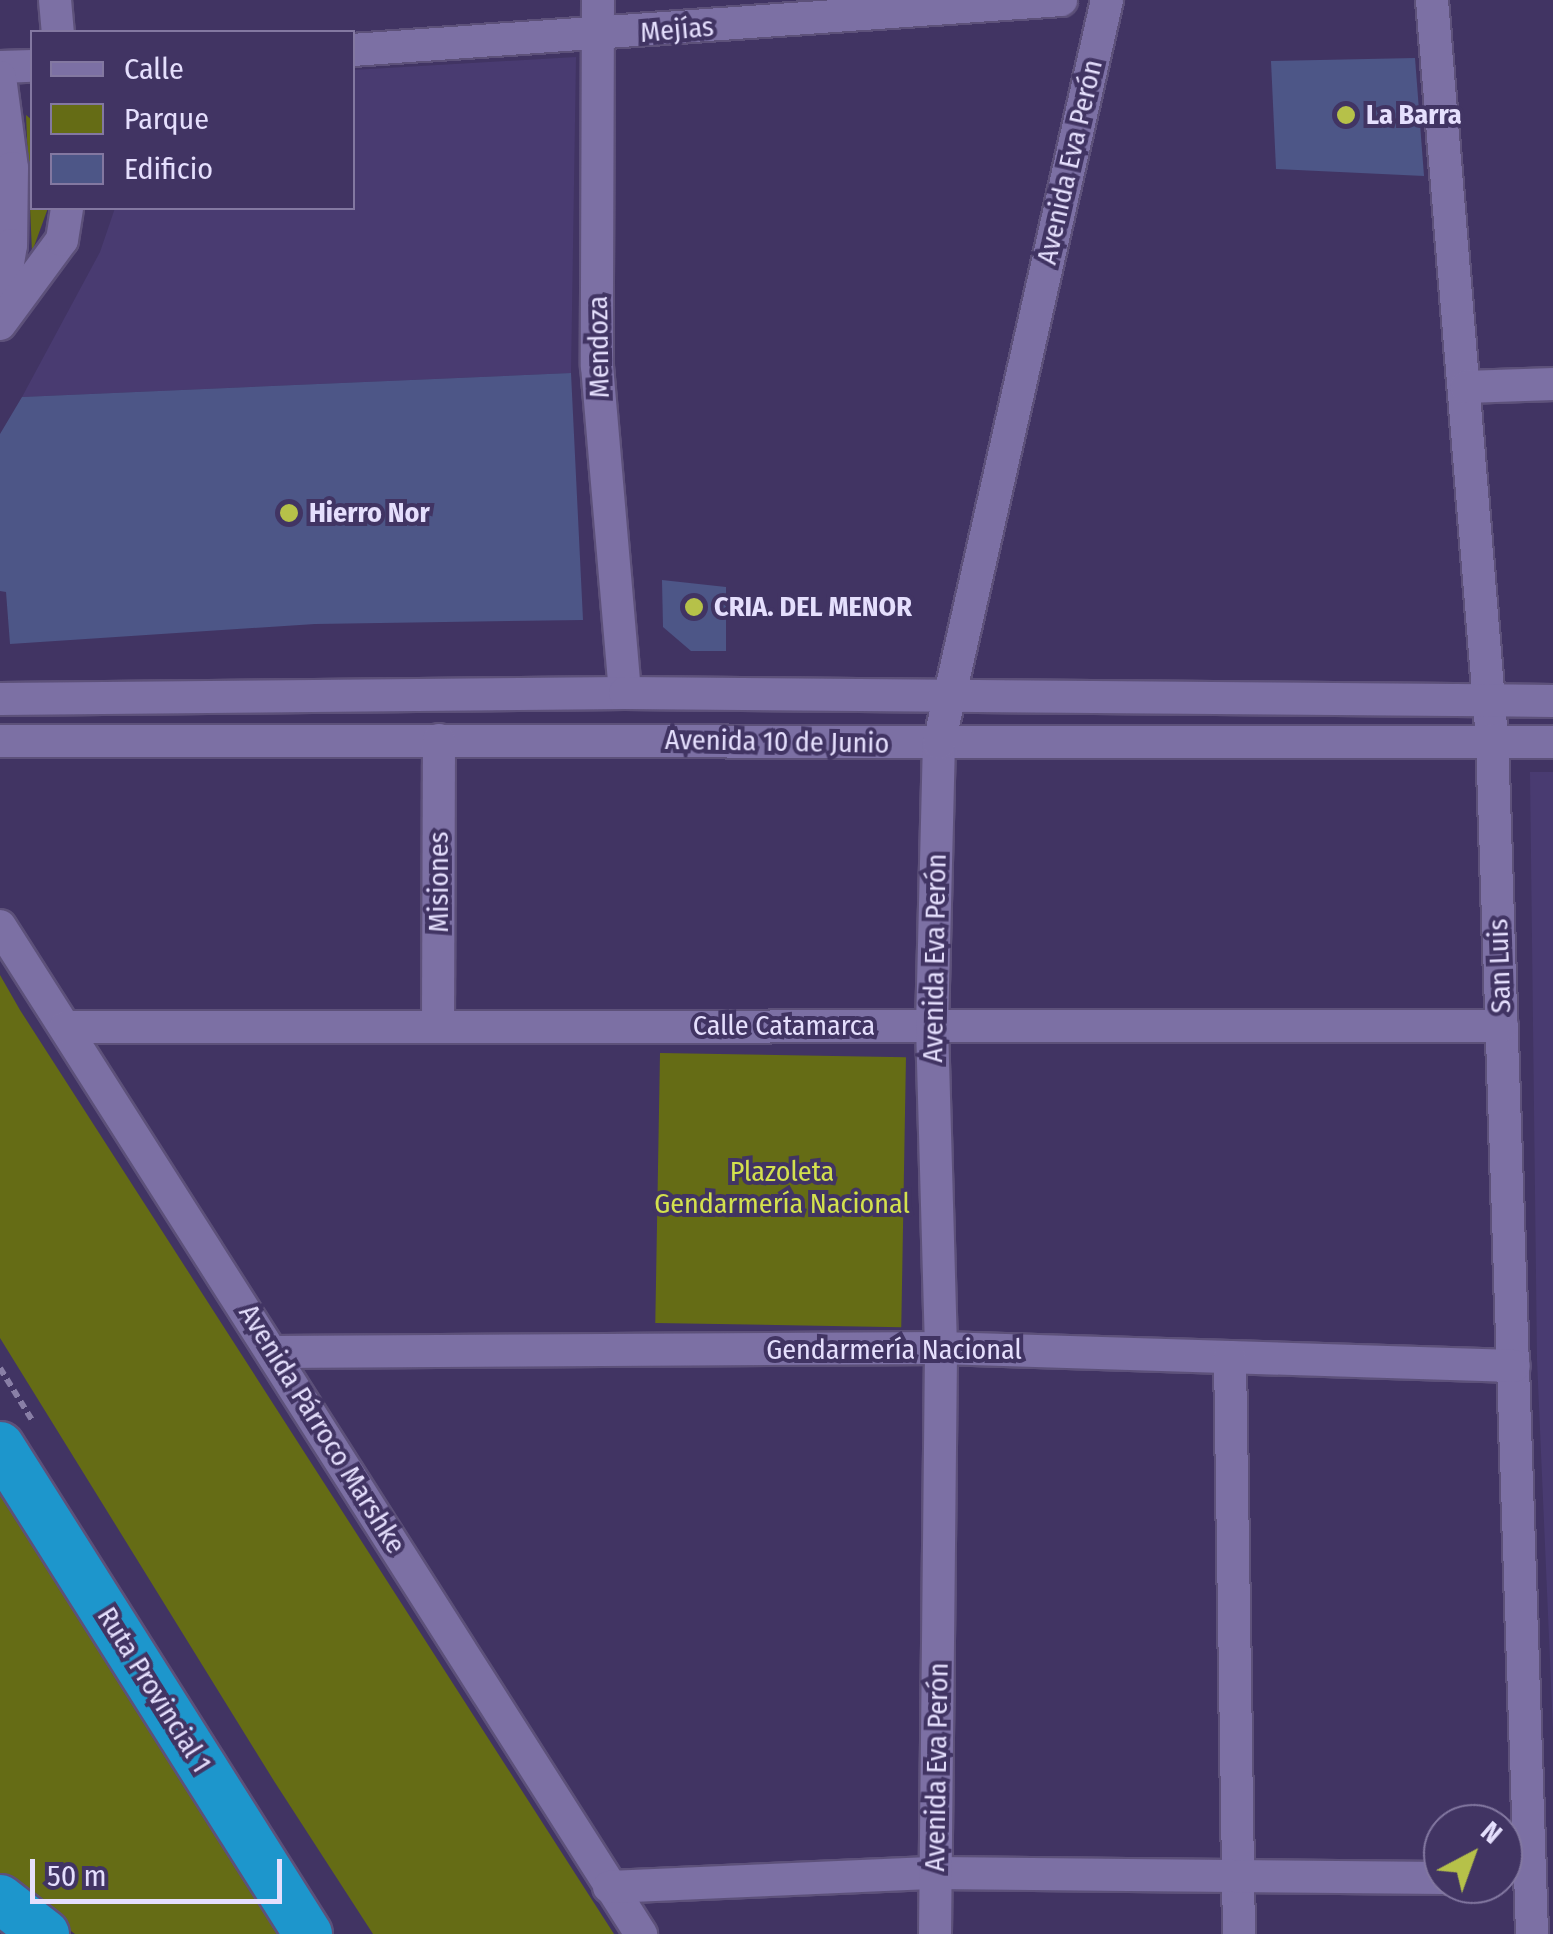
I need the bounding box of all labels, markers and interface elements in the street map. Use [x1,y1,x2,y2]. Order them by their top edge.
street label: Mejías [639,10,715,50]
legend [30,30,355,210]
text: Calle [124,51,184,87]
street label: Avenida Eva Perón [1030,56,1110,268]
place label: La Barra [1366,98,1462,132]
text: Parque [124,101,209,137]
marker: La Barra [1335,104,1357,126]
text: Edificio [124,151,213,187]
street label: Mendoza [581,295,617,399]
place label: Hierro Nor [309,496,430,530]
marker: Hierro Nor [278,502,300,524]
place label: CRIA. DEL MENOR [714,590,912,624]
marker: CRIA. DEL MENOR [683,596,705,618]
street label: Avenida 10 de Junio [665,723,889,761]
street label: Misiones [422,831,456,933]
street label: Avenida Eva Perón [916,853,954,1063]
street label: San Luis [1482,918,1518,1014]
street label: Calle Catamarca [693,1009,875,1043]
park label: Plazoleta Gendarmería Nacional [654,1155,910,1221]
street label: Avenida Párroco Marshke [232,1298,412,1560]
street label: Gendarmería Nacional [766,1333,1022,1367]
street label: Ruta Provincial 1 [90,1601,218,1779]
street label: Avenida Eva Perón [918,1662,956,1872]
north arrow [1423,1804,1523,1904]
text: N [1475,1815,1509,1850]
scale bar [35,1839,288,1901]
text: 50 m [47,1858,107,1894]

